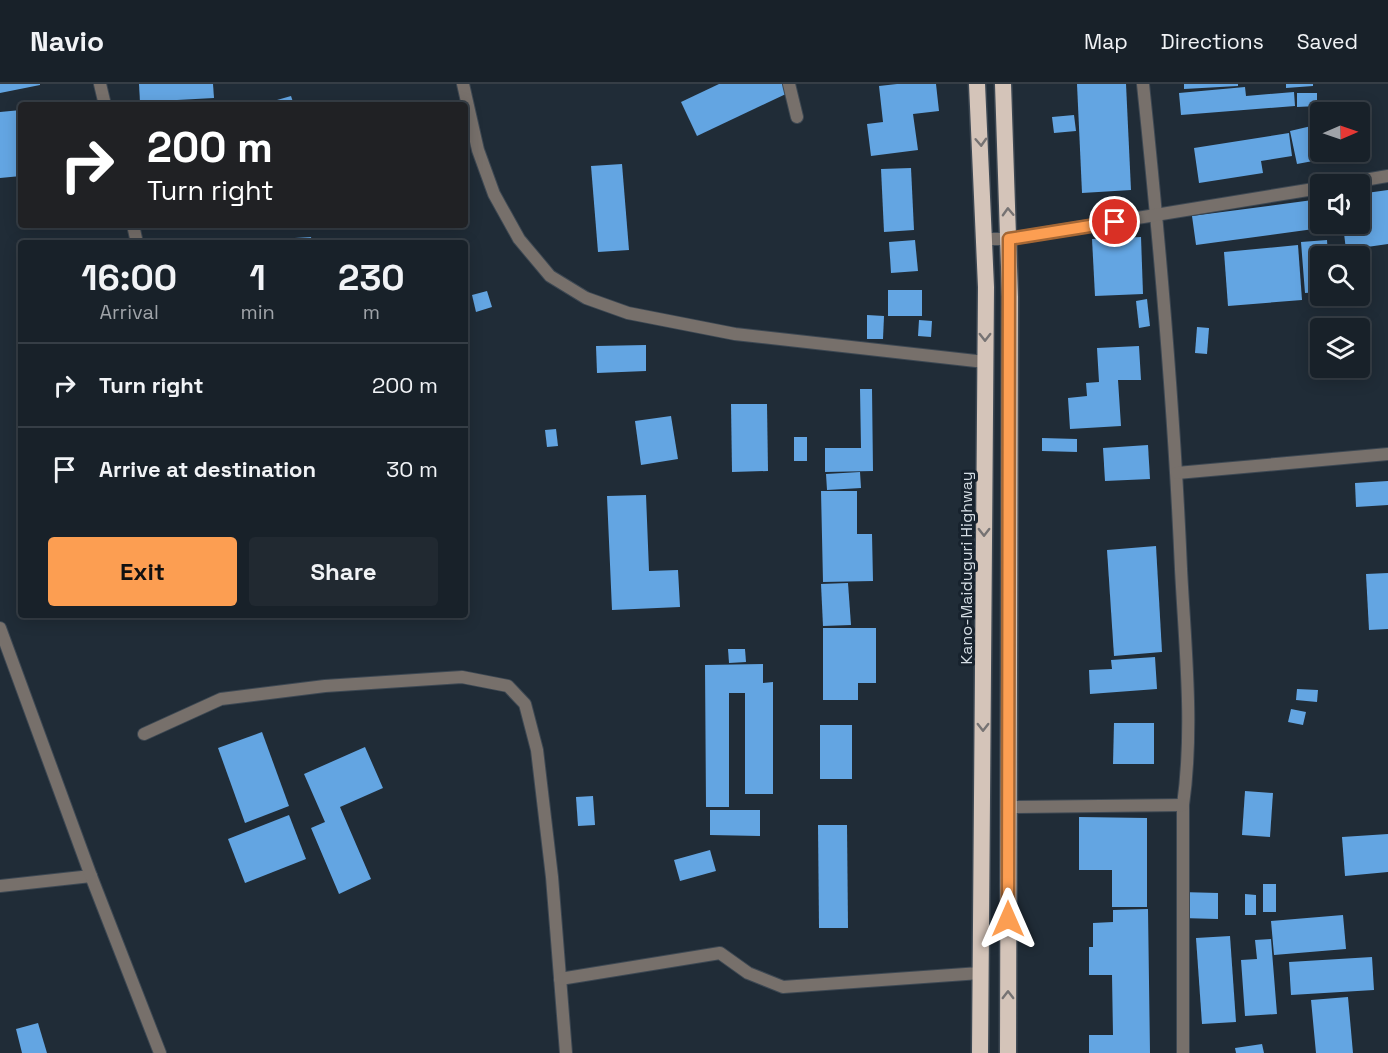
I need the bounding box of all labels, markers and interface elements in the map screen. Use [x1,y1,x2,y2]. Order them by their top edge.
text: Navio [30,23,104,59]
text: Map [1084,28,1128,55]
text: Directions [1161,28,1264,55]
text: Saved [1297,28,1358,55]
north arrow [1310,102,1370,162]
map controls [1310,102,1370,378]
text: 200 m [147,121,273,174]
icon: right [48,126,126,204]
one-way arrow [974,138,987,147]
text: Turn right [147,173,274,208]
button: sound [1310,174,1370,234]
pin [1089,196,1140,247]
icon: arrive [1098,205,1131,238]
one-way arrow [1002,207,1015,216]
button: search [1310,246,1370,306]
text: 16:00 [81,255,177,301]
text: 1 [249,255,266,301]
text: 230 [338,255,405,301]
text: Arrival [99,299,159,325]
text: min [240,299,275,325]
text: m [363,299,380,325]
button: layers [1310,318,1370,378]
one-way arrow [979,333,991,342]
icon: right [48,369,81,402]
text: Turn right [99,371,204,399]
text: 200 m [372,371,438,399]
icon: arrive [48,453,81,486]
text: Arrive at destination [99,455,316,483]
text: 30 m [386,455,438,483]
street label: Kano-Maiduguri Highway [956,471,977,665]
one-way arrow [978,528,990,537]
button: Exit [48,537,237,606]
button: Share [249,537,438,606]
one-way arrow [976,723,989,732]
position arrow [976,887,1040,951]
one-way arrow [1002,990,1014,999]

